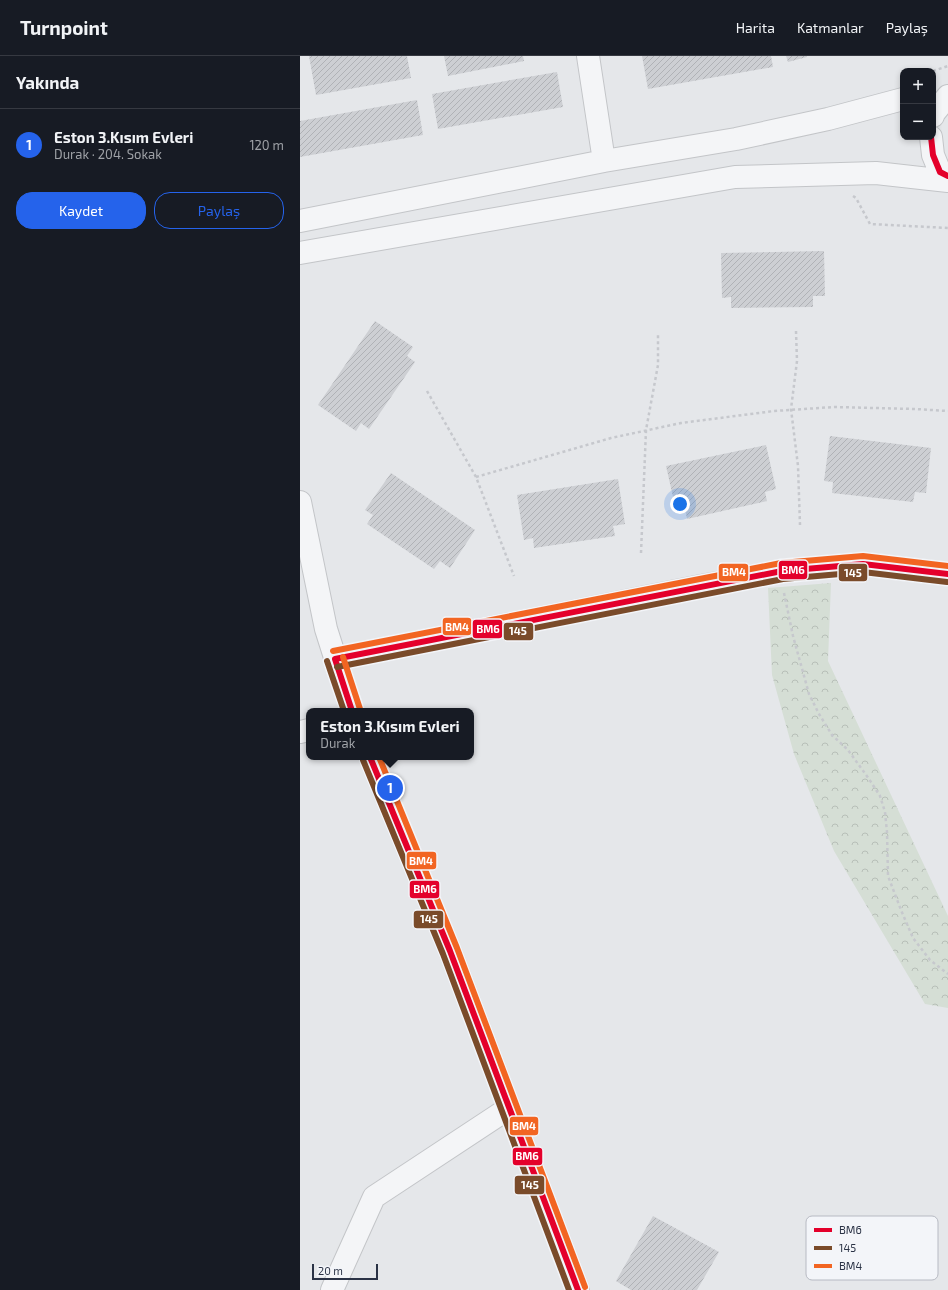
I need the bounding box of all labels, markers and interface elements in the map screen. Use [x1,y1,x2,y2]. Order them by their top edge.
text: Turnpoint [20,16,108,39]
text: Harita [736,19,775,36]
text: Katmanlar [797,19,864,36]
text: Paylaş [886,19,928,36]
map controls [900,68,936,140]
button: + [900,68,936,104]
text: Yakında [16,72,79,92]
button: − [900,104,936,140]
text: Eston 3.Kısım Evleri [54,128,193,146]
text: 1 [26,137,32,153]
text: 120 m [249,137,284,153]
text: Durak · 204. Sokak [54,146,162,162]
button: Kaydet [16,192,146,229]
button: Paylaş [154,192,284,229]
your location [670,494,690,514]
line badge: BM6 [778,560,808,580]
line badge: BM4 [718,563,749,582]
text: BM6 [781,563,805,576]
line badge: 145 [838,563,868,582]
text: BM4 [722,565,746,578]
text: 145 [844,566,862,579]
line badge: BM4 [442,617,472,636]
line badge: BM6 [472,619,503,639]
text: BM4 [445,620,469,633]
text: BM6 [476,622,500,635]
line badge: 145 [503,622,534,641]
text: 145 [509,624,527,637]
popup [306,708,474,760]
text: Eston 3.Kısım Evleri [320,717,460,735]
text: Durak [320,735,355,751]
pin: 1 [377,773,403,803]
line badge: BM4 [406,851,437,870]
text: BM4 [409,854,433,867]
line badge: BM6 [409,880,440,899]
text: BM6 [413,882,437,895]
line badge: 145 [413,910,444,929]
text: 145 [420,912,438,925]
line badge: BM4 [509,1116,539,1136]
text: BM4 [512,1119,536,1132]
line badge: BM6 [512,1147,543,1166]
text: BM6 [515,1149,539,1162]
line badge: 145 [514,1175,545,1195]
text: 145 [521,1178,539,1191]
legend [806,1216,938,1280]
text: BM6 [839,1223,862,1236]
text: 145 [839,1241,856,1254]
text: BM4 [839,1259,862,1272]
scale bar [312,1262,378,1281]
text: 20 m [318,1264,343,1277]

